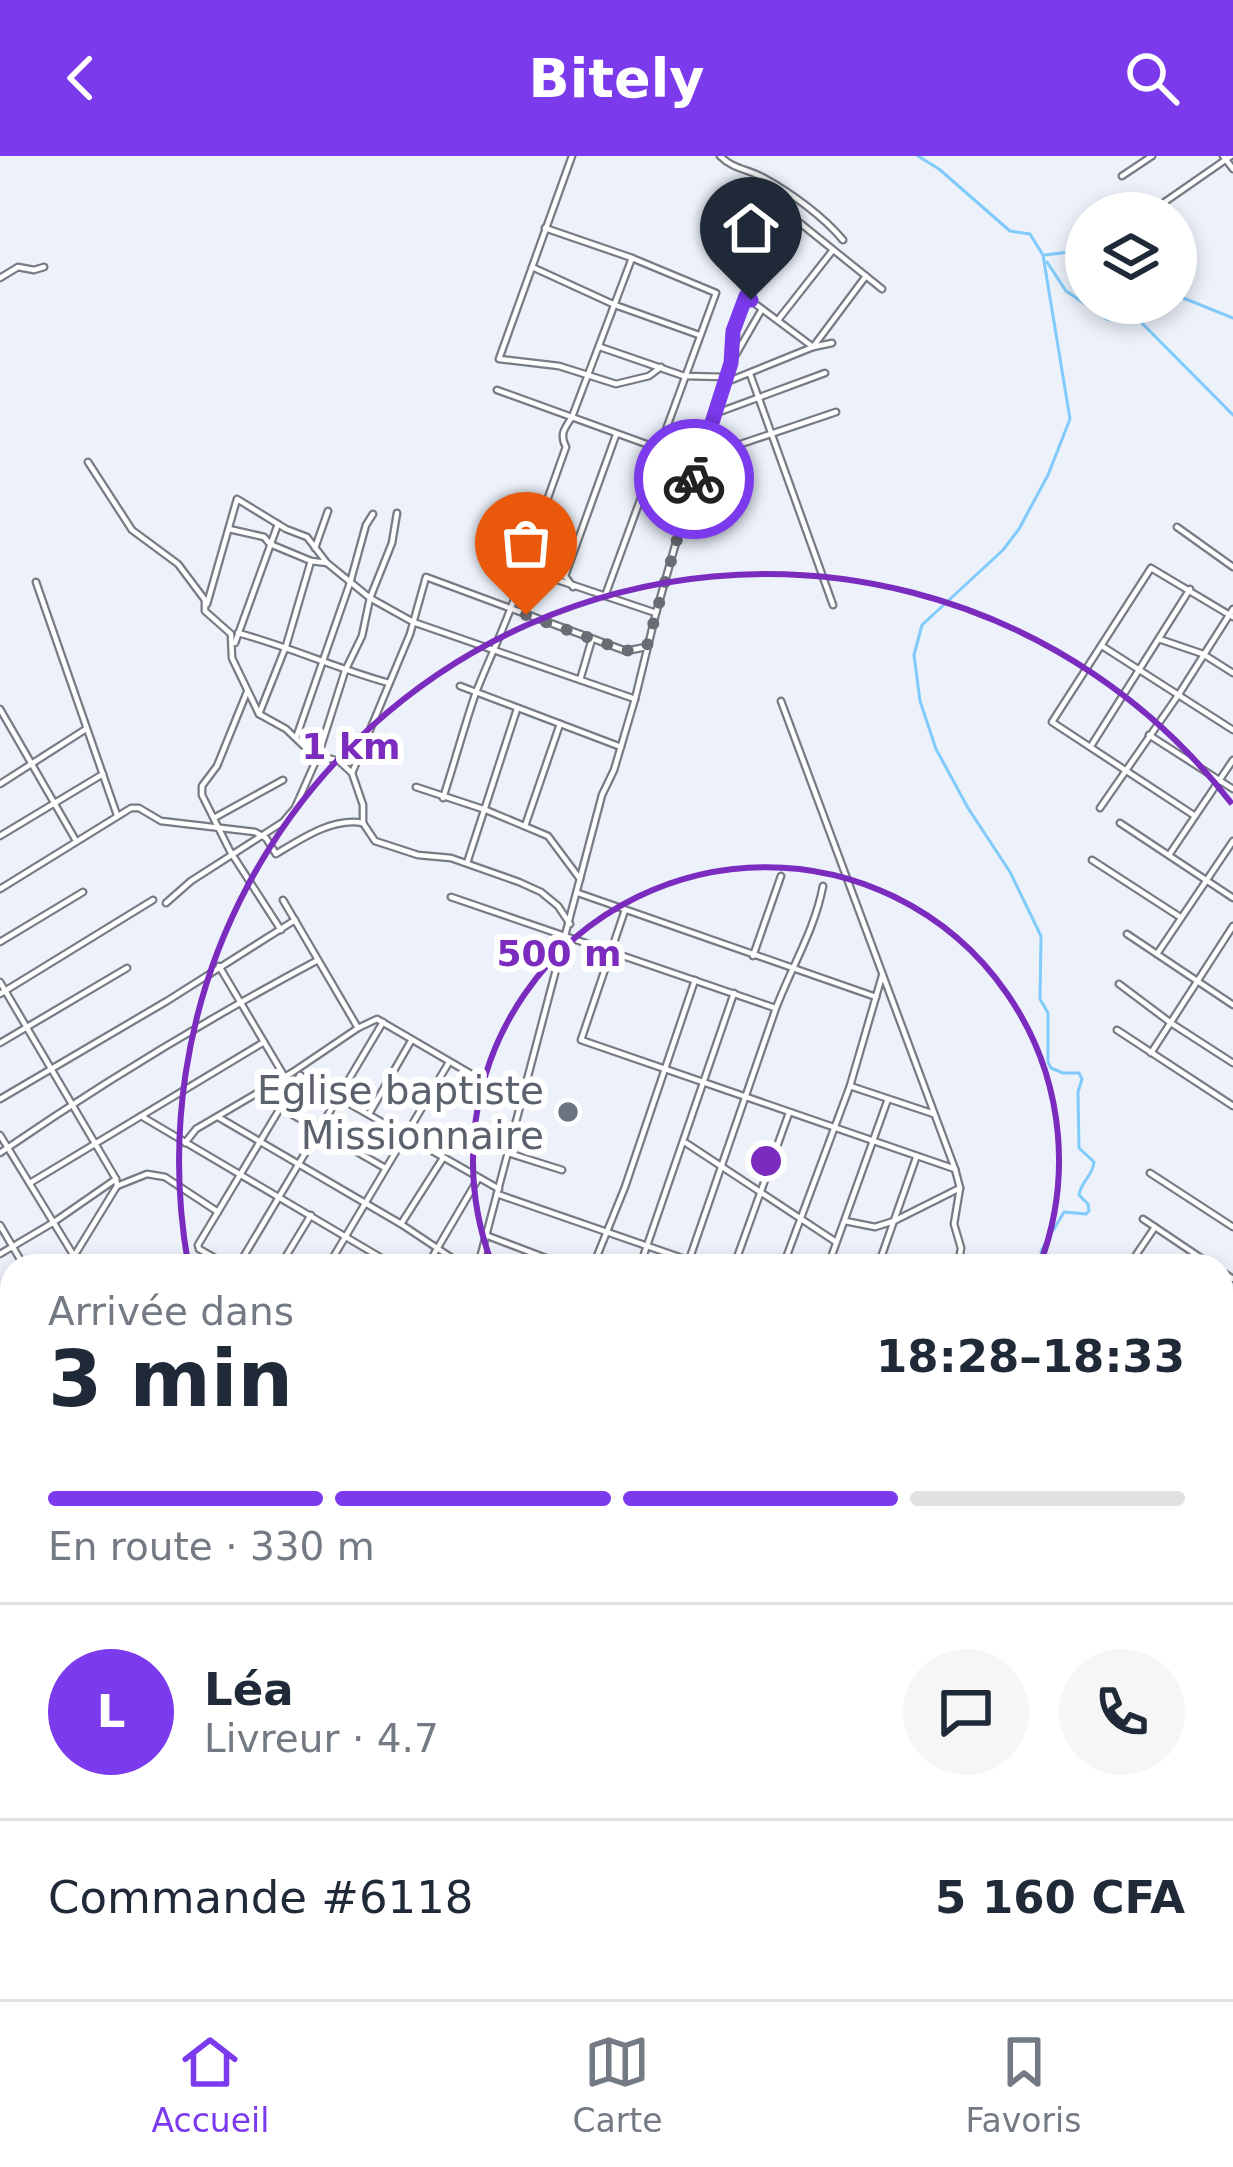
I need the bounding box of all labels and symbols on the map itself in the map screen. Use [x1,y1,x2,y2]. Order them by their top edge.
pin [700,177,802,300]
courier [634,419,754,539]
pin [475,492,577,615]
text: 1 km [301,726,401,767]
text: 500 m [496,933,622,974]
place label: Eglise baptiste Missionnaire [257,1068,544,1158]
marker: Eglise baptiste Missionnaire [555,1099,581,1125]
centre of rings [745,1140,787,1182]

